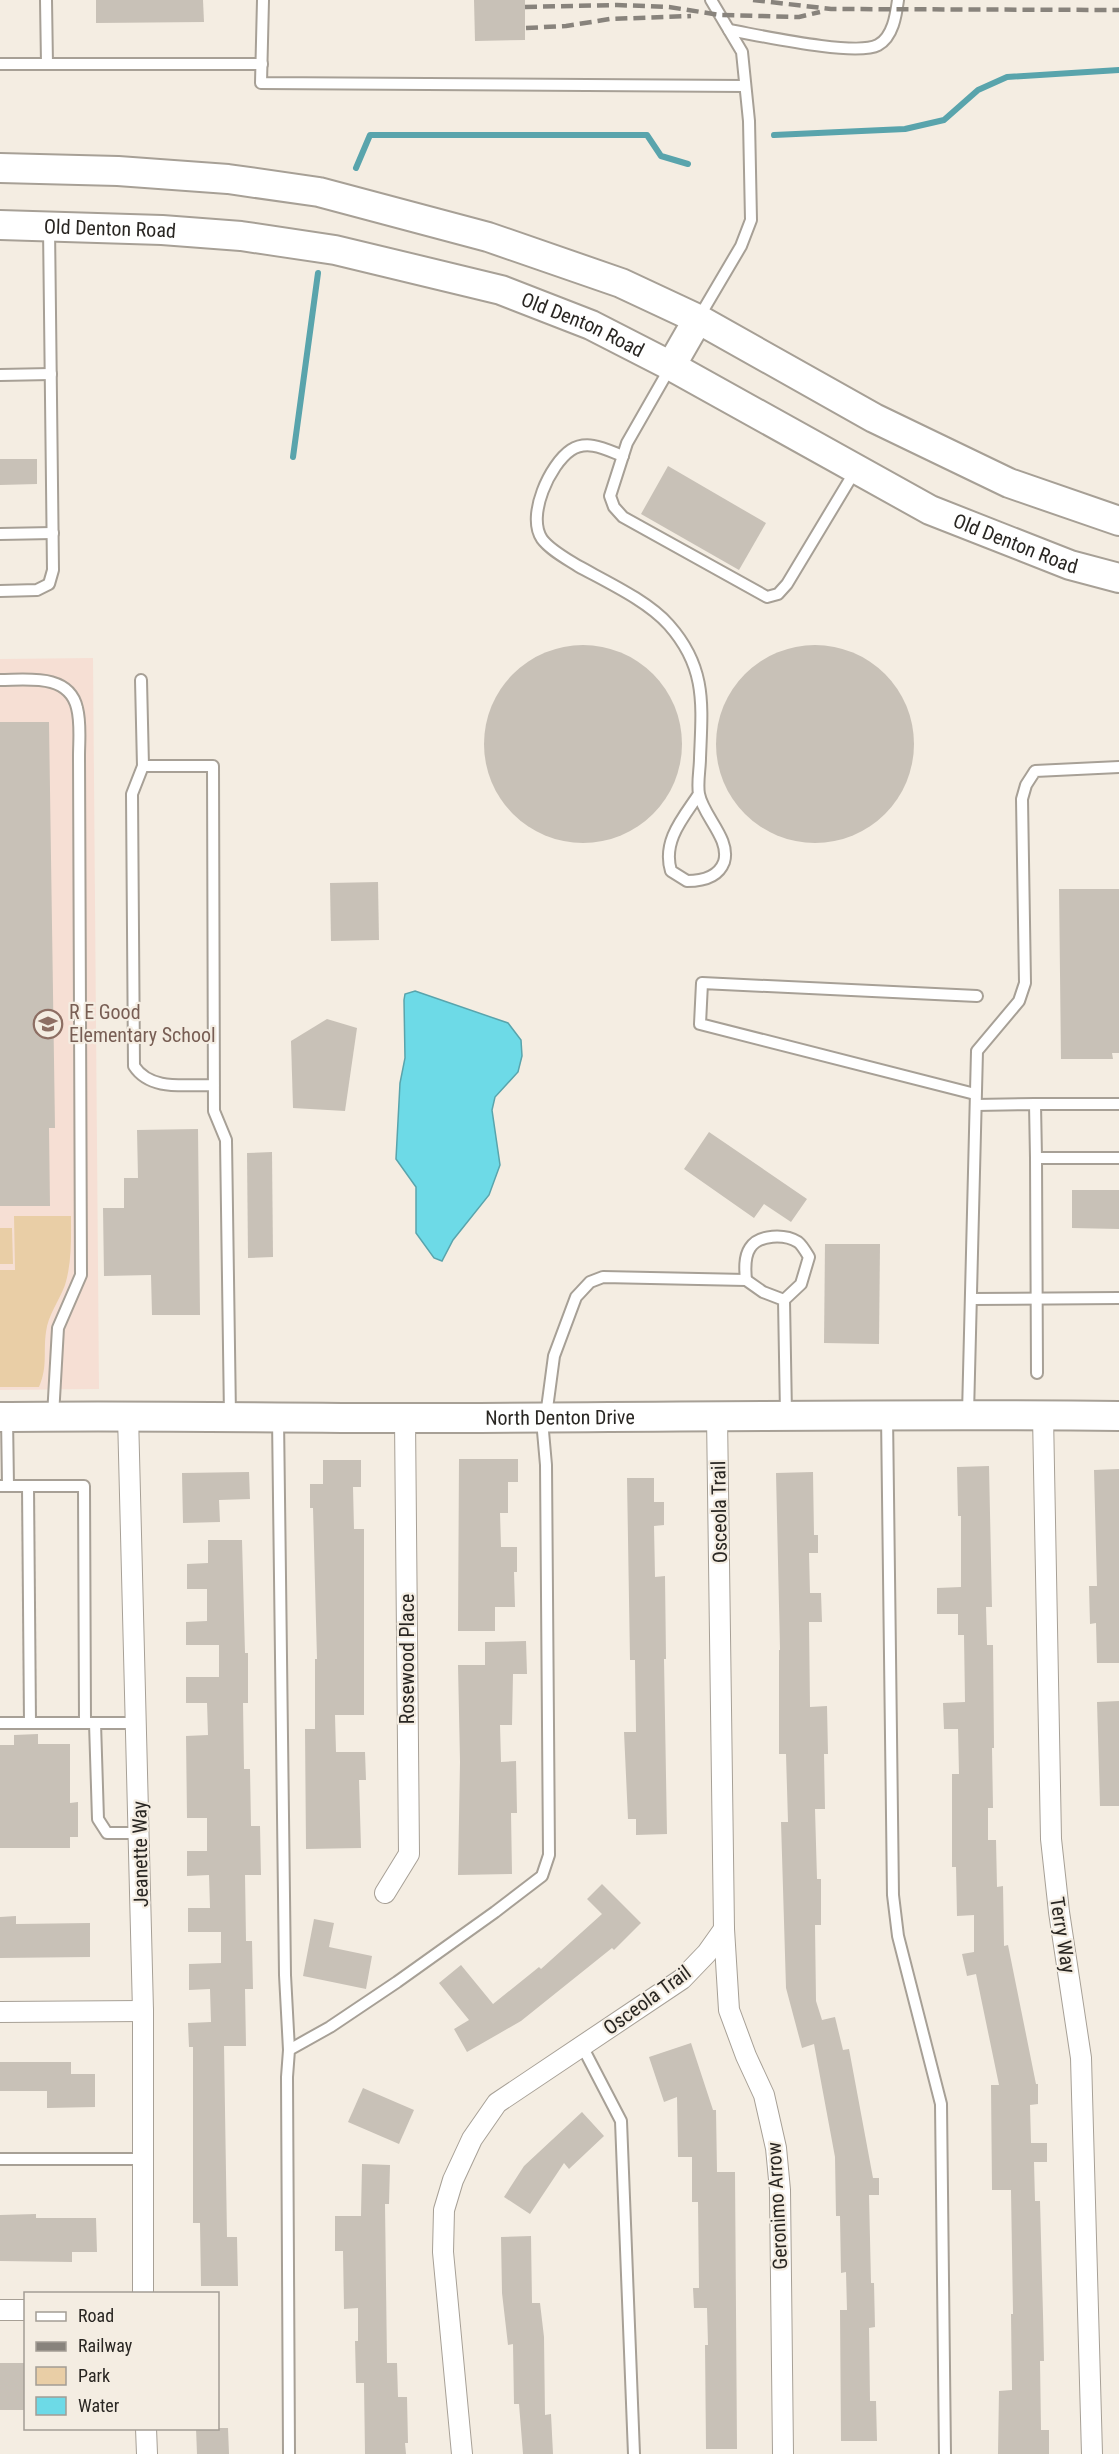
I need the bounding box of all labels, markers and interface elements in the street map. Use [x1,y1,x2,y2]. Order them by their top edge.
street label: Old Denton Road [44,214,177,243]
street label: Old Denton Road [518,287,648,362]
street label: Old Denton Road [950,508,1080,579]
place label: R E Good Elementary School [69,1000,216,1047]
school or university icon: R E Good Elementary School [32,1008,64,1040]
street label: North Denton Drive [485,1405,635,1430]
street label: Osceola Trail [706,1461,732,1563]
street label: Rosewood Place [395,1594,419,1724]
street label: Jeanette Way [127,1801,153,1907]
street label: Terry Way [1045,1895,1081,1975]
street label: Osceola Trail [599,1960,695,2040]
street label: Geronimo Arrow [762,2142,792,2270]
legend [24,2292,219,2430]
text: Road [78,2305,114,2326]
text: Railway [78,2335,133,2356]
text: Park [78,2365,110,2386]
text: Water [78,2395,120,2416]

